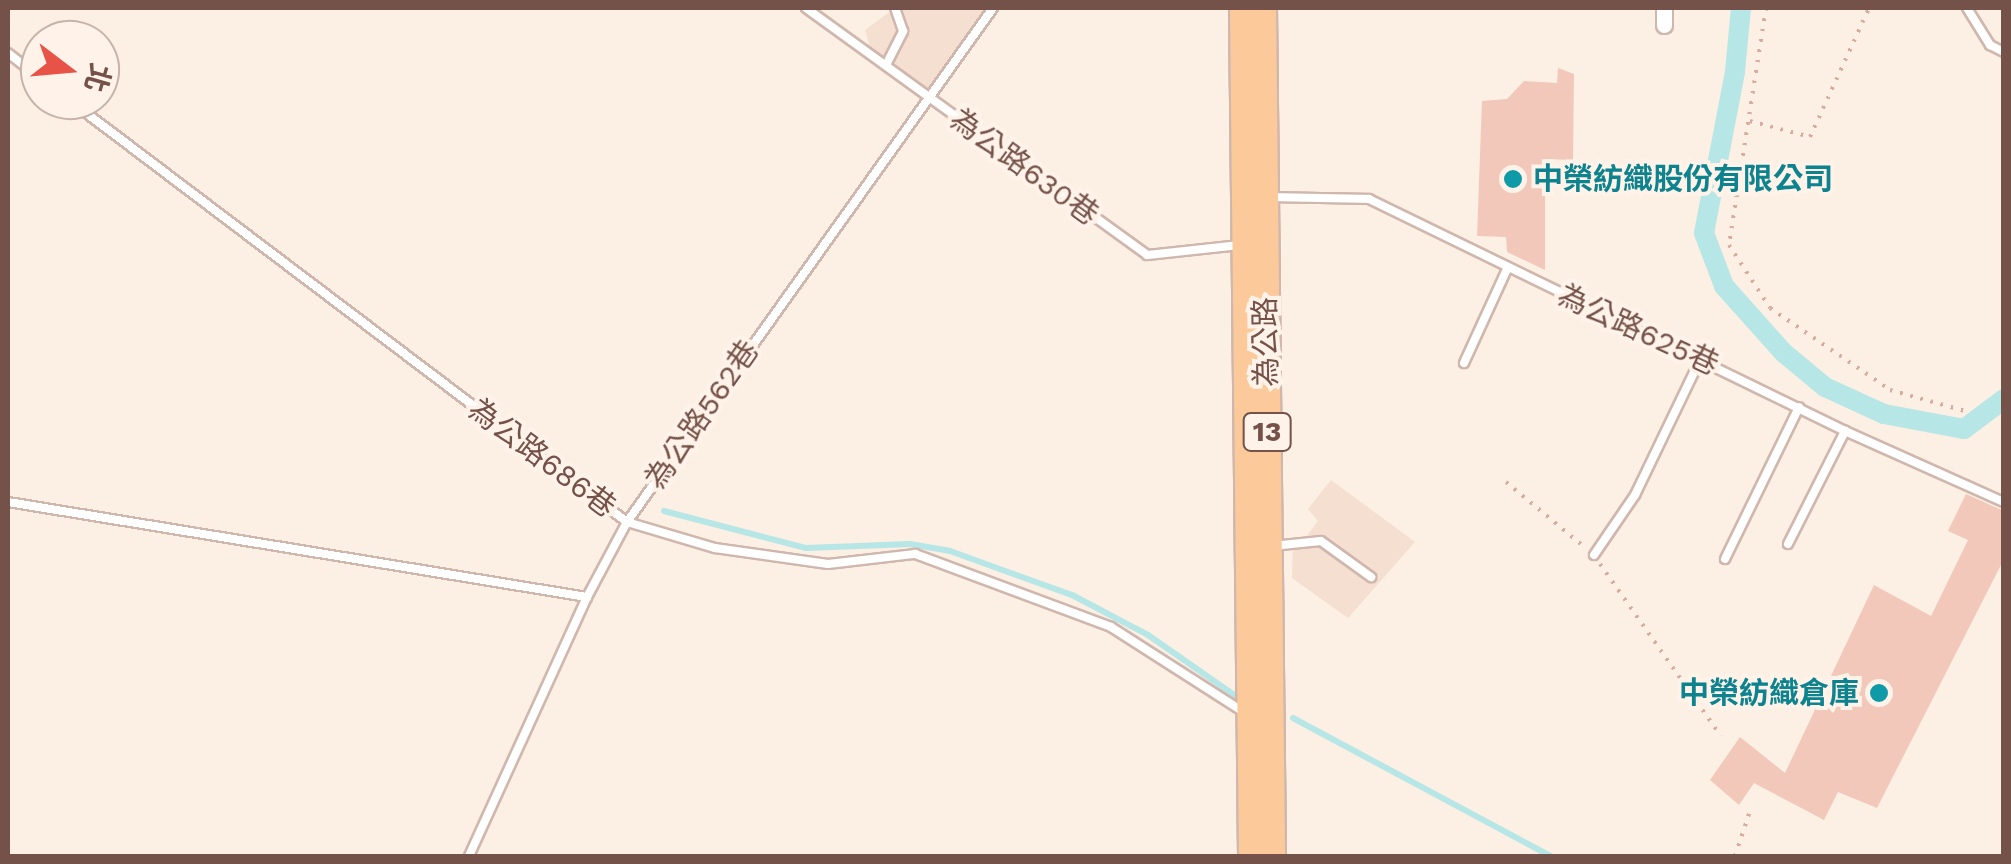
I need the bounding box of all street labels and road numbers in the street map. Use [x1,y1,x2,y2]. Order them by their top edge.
street label: 為公路630巷 [943,101,1105,233]
street label: 為公路625巷 [1552,277,1724,383]
street label: 為公路 [1247,297,1285,387]
street label: 為公路562巷 [638,334,766,496]
street label: 為公路686巷 [461,391,623,525]
road number: 13 [1242,409,1292,455]

